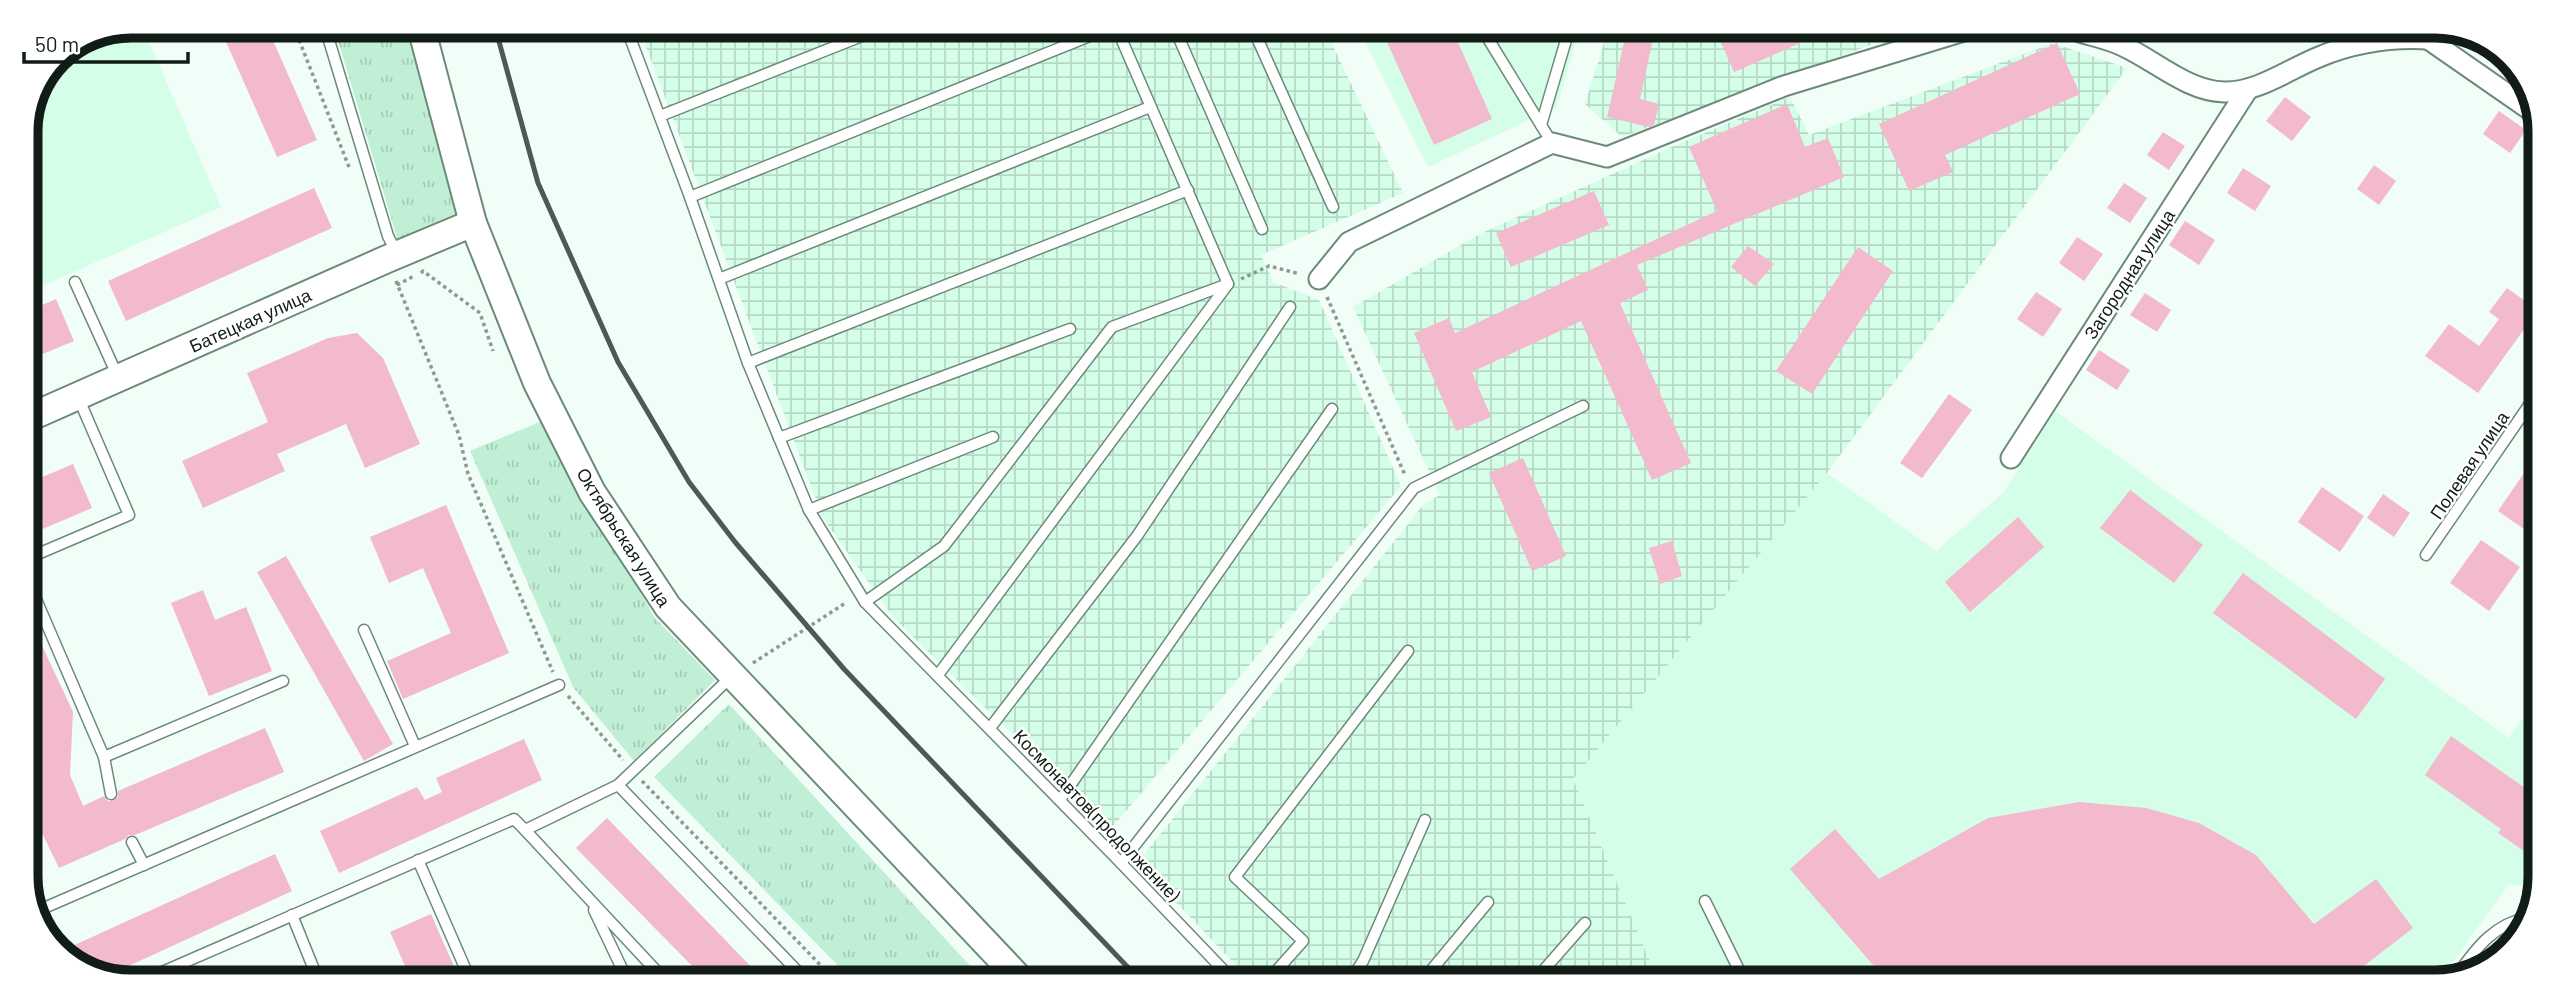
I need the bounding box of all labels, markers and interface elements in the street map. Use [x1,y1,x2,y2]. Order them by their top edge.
scale bar [24,21,189,65]
text: 50 m [35,31,79,56]
street label: Загородная улица [2079,204,2180,343]
street label: Батецкая улица [186,283,315,357]
street label: Полевая улица [2425,406,2514,523]
street label: Октябрьская улица [572,463,676,611]
street label: Космонавтов(продолжение) [1009,725,1185,906]

